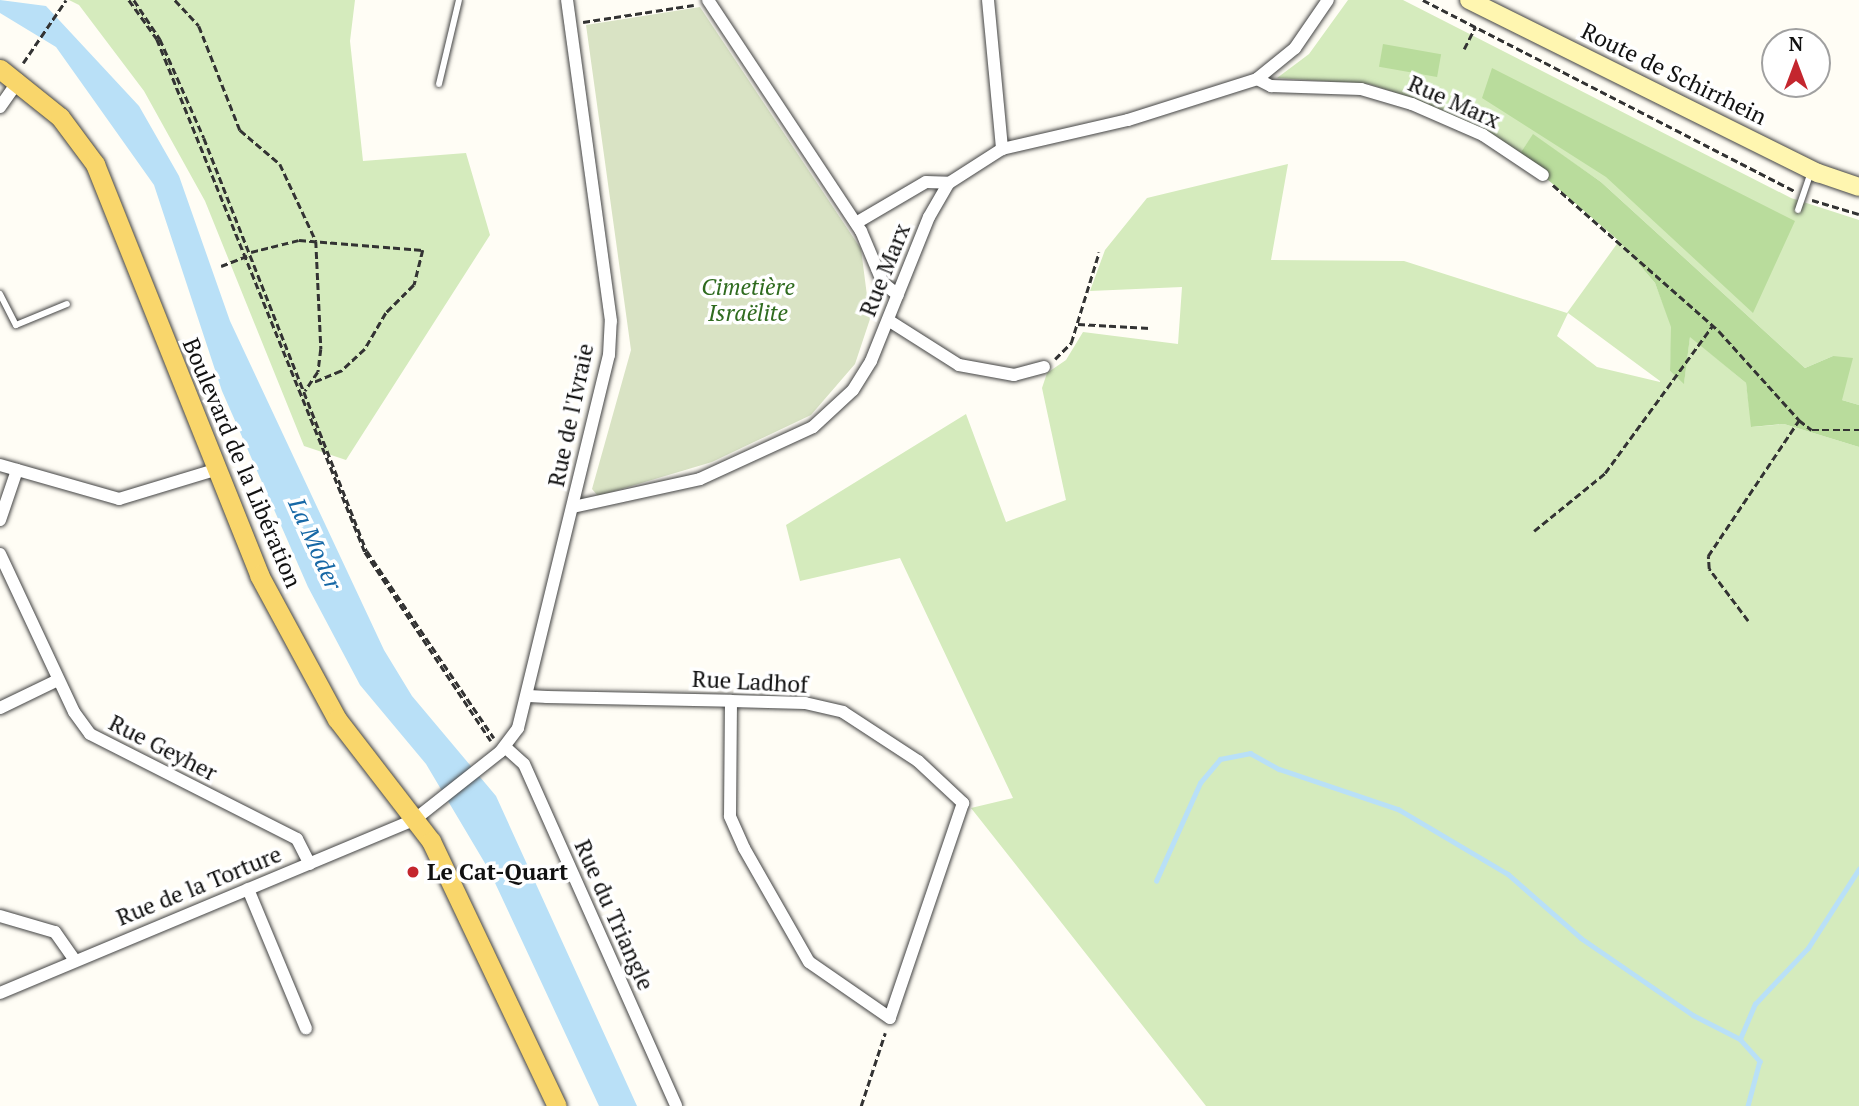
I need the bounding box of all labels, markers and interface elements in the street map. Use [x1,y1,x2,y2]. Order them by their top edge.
street label: Route de Schirrhein [1577,17,1771,131]
north arrow [1761,28,1831,98]
text: N [1789,31,1803,56]
street label: Rue Marx [1404,70,1504,134]
street label: Rue Marx [854,220,916,320]
park label: Cimetière Israëlite [701,273,795,327]
street label: Boulevard de la Libération [177,334,307,592]
street label: Rue de l'Ivraie [542,341,600,489]
water label: La Moder [282,494,348,594]
street label: Rue Ladhof [691,665,809,699]
street label: Rue Geyher [104,709,222,787]
street label: Rue du Triangle [569,836,659,994]
street label: Rue de la Torture [112,840,286,932]
place label: Le Cat-Quart [427,858,568,886]
marker: Le Cat-Quart [405,864,421,880]

